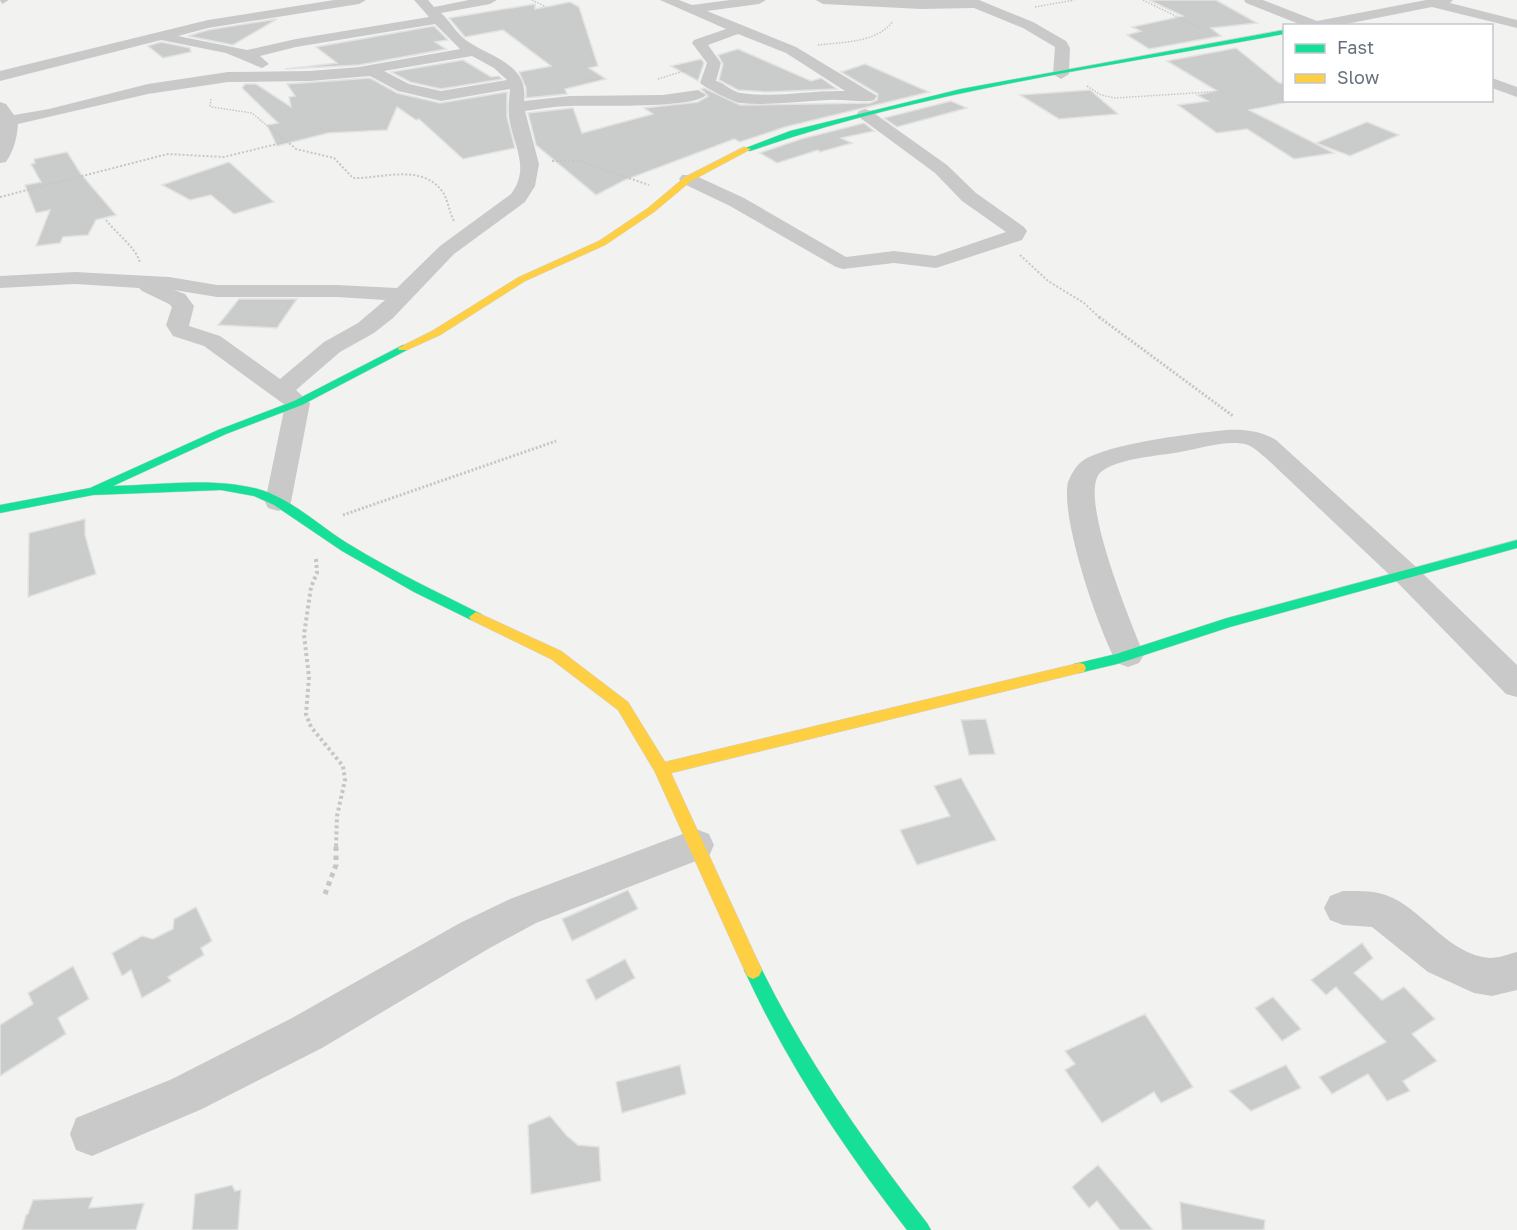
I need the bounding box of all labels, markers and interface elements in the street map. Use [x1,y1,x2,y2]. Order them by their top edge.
legend [1283,24,1493,102]
text: Fast [1337,36,1374,58]
text: Slow [1337,66,1380,88]

